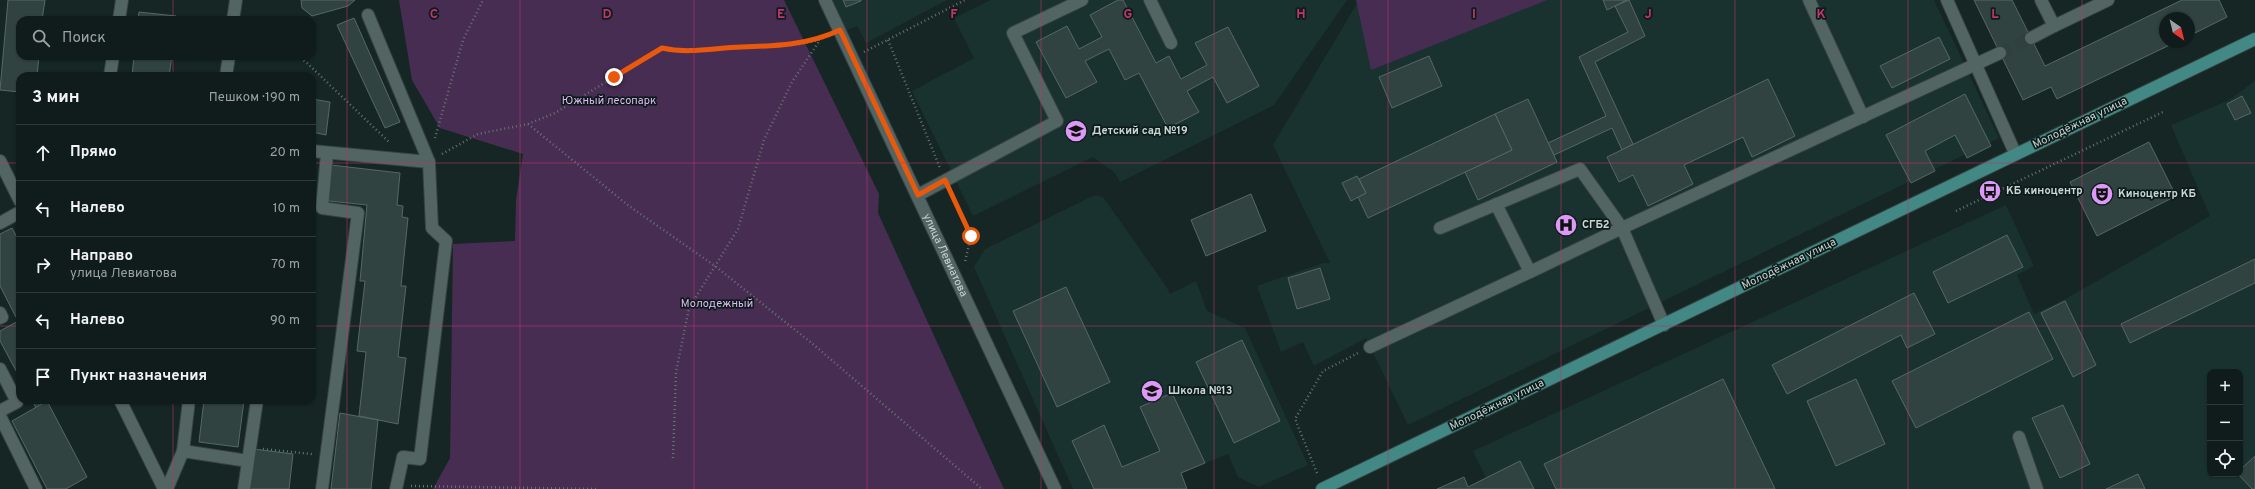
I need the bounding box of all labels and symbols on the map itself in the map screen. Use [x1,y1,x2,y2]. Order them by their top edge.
text: C [430,7,438,23]
text: D [602,7,612,23]
text: E [777,7,785,23]
text: F [950,7,958,23]
text: G [1124,7,1133,23]
text: H [1296,7,1306,23]
text: I [1472,7,1476,23]
text: J [1644,7,1652,23]
text: K [1816,7,1826,23]
text: L [1991,7,1999,23]
north arrow [2159,12,2195,48]
route end [605,68,623,86]
park label: Южный лесопарк [562,94,656,108]
street label: Молодёжная улица [2030,94,2130,152]
school or university icon: Детский сад №19 [1063,118,1089,144]
place label: Детский сад №19 [1092,124,1188,138]
bus stop icon: КБ киноцентр [1977,178,2003,204]
theatre icon: Киноцентр КБ [2089,181,2115,207]
place label: КБ киноцентр [2006,184,2083,198]
place label: Киноцентр КБ [2118,187,2196,201]
street label: улица Левиатова [919,211,971,299]
hospital icon: СГБ2 [1553,212,1579,238]
place label: СГБ2 [1582,218,1610,232]
route start [962,227,980,245]
street label: Молодёжная улица [1739,235,1839,293]
park label: Молодежный [681,297,753,311]
street label: Молодёжная улица [1447,376,1547,434]
school or university icon: Школа №13 [1139,378,1165,404]
place label: Школа №13 [1168,384,1232,398]

